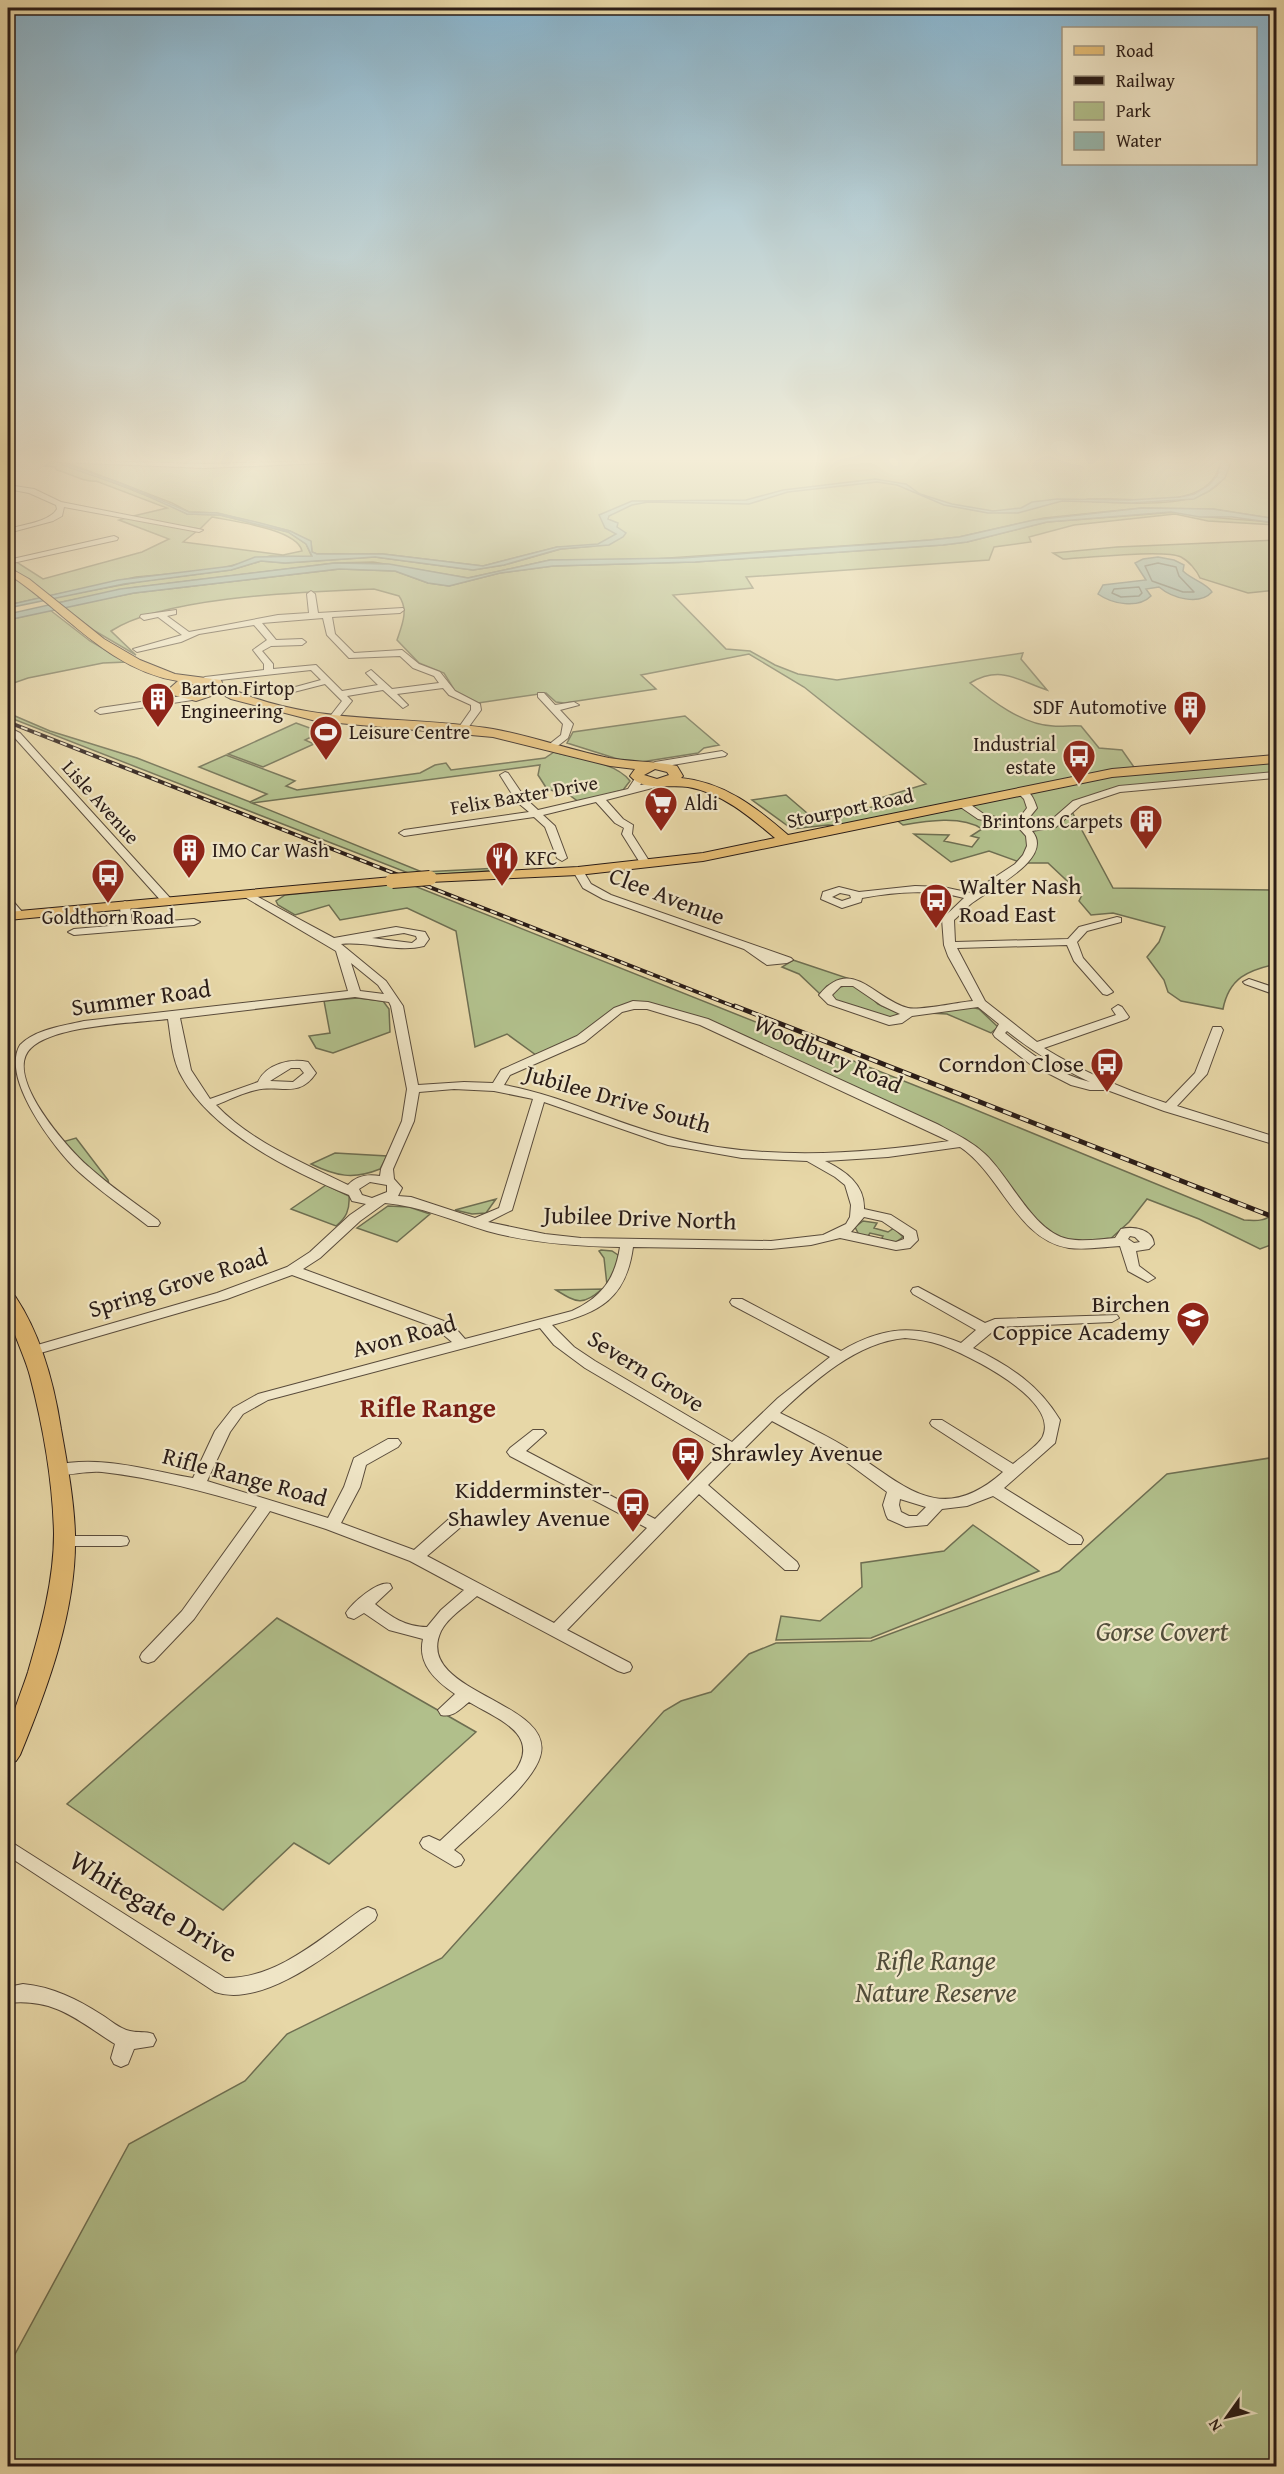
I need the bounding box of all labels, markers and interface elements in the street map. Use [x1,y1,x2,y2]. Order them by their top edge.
legend [1062,27,1257,165]
text: Road [1116,37,1154,64]
text: Railway [1116,67,1175,94]
text: Park [1116,97,1152,124]
text: Water [1116,127,1162,154]
place label: Barton Firtop Engineering [181,673,295,725]
building icon: Barton Firtop Engineering [140,681,176,728]
building icon: SDF Automotive [1172,689,1208,736]
place label: SDF Automotive [1033,692,1167,721]
sports icon: Leisure Centre [308,714,344,761]
place label: Leisure Centre [349,717,470,746]
place label: Industrial estate [973,729,1056,781]
bus stop icon: Industrial estate [1061,738,1097,785]
street label: Lisle Avenue [56,753,147,850]
street label: Felix Baxter Drive [448,767,600,822]
street label: Stourport Road [784,780,916,835]
supermarket icon: Aldi [643,785,679,832]
place label: Aldi [684,788,718,817]
building icon: Brintons Carpets [1128,803,1164,850]
place label: Brintons Carpets [982,806,1123,835]
building icon: IMO Car Wash [171,832,207,879]
place label: IMO Car Wash [212,835,329,864]
restaurant icon: KFC [484,840,520,887]
place label: KFC [525,843,558,872]
bus stop icon: Goldthorn Road [90,857,126,904]
street label: Clee Avenue [604,857,730,934]
place label: Walter Nash Road East [959,868,1082,931]
bus stop icon: Walter Nash Road East [918,882,954,929]
place label: Goldthorn Road [42,902,175,931]
street label: Summer Road [69,970,213,1025]
street label: Woodbury Road [748,1005,908,1102]
place label: Corndon Close [939,1046,1084,1081]
bus stop icon: Corndon Close [1089,1046,1125,1093]
street label: Jubilee Drive South [518,1054,716,1142]
street label: Jubilee Drive North [540,1197,738,1238]
street label: Spring Grove Road [84,1239,272,1326]
place label: Birchen Coppice Academy [993,1286,1171,1349]
school or university icon: Birchen Coppice Academy [1175,1300,1211,1347]
street label: Avon Road [348,1305,460,1366]
street label: Severn Grove [581,1321,712,1420]
district label: Rifle Range [360,1387,496,1427]
bus stop icon: Shrawley Avenue [670,1435,706,1482]
place label: Shrawley Avenue [711,1435,883,1470]
street label: Rifle Range Road [159,1438,331,1515]
place label: Kidderminster- Shawley Avenue [448,1472,610,1535]
bus stop icon: Kidderminster- Shawley Avenue [615,1486,651,1533]
park label: Gorse Covert [1096,1610,1229,1651]
street label: Whitegate Drive [62,1839,246,1972]
park label: Rifle Range Nature Reserve [854,1939,1017,2012]
north arrow [1197,2387,1257,2447]
text: N [1201,2414,1228,2437]

